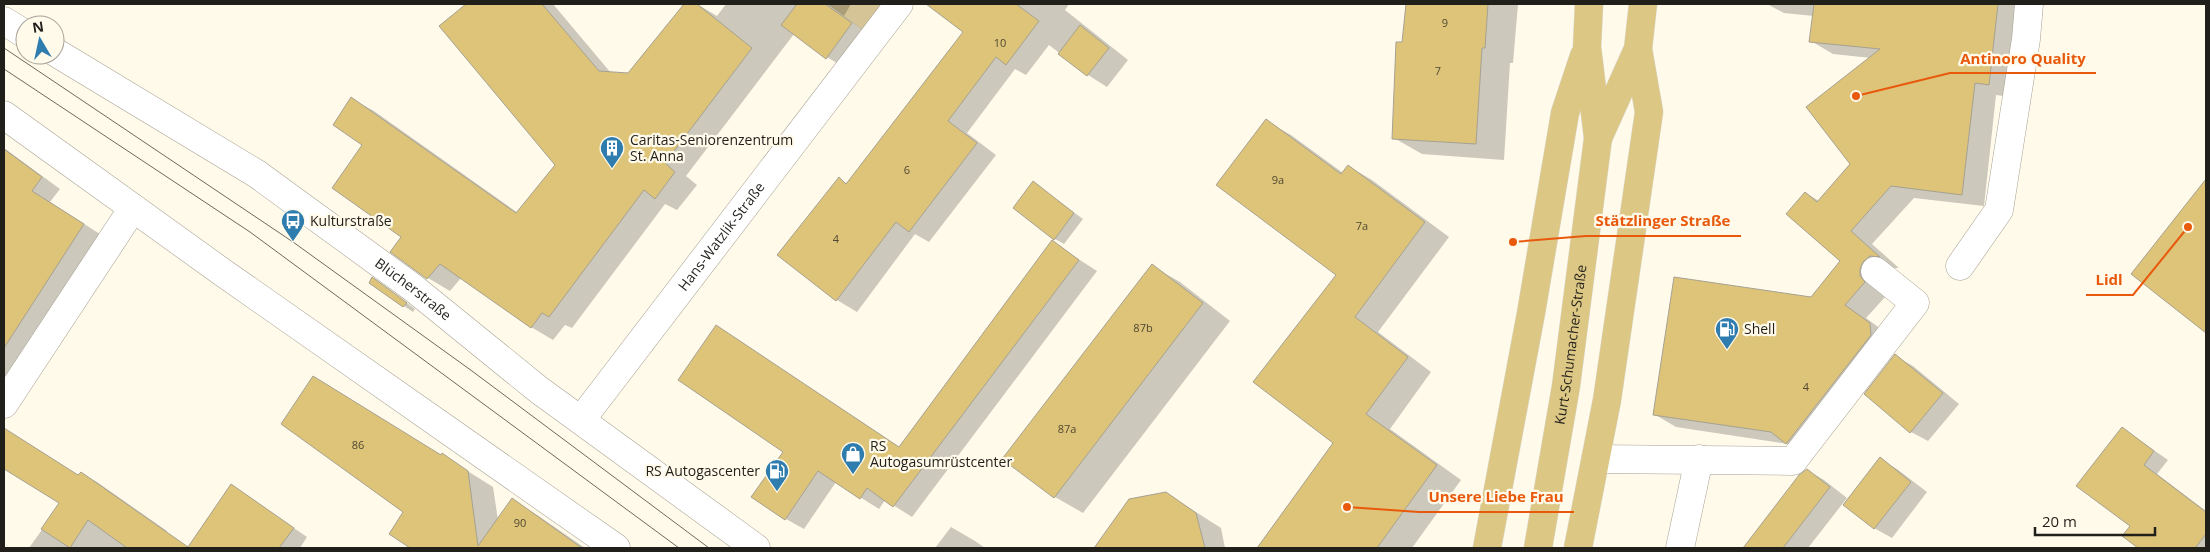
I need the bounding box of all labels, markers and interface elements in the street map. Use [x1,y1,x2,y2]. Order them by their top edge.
north arrow [15,15,65,65]
house number: 9 [1442,15,1448,30]
text: N [31,16,45,37]
house number: 10 [994,35,1006,50]
callout: Antinoro Quality [1950,43,2096,73]
text: Antinoro Quality [1960,48,2086,68]
house number: 7 [1435,63,1441,78]
place label: Caritas-Seniorenzentrum St. Anna [630,130,793,165]
building icon: Caritas-Seniorenzentrum St. Anna [599,135,625,169]
house number: 6 [904,162,910,177]
house number: 9a [1272,172,1284,187]
street label: Hans-Watzlik-Straße [673,178,769,294]
callout: Stätzlinger Straße [1586,206,1741,236]
bus stop icon: Kulturstraße [280,208,306,242]
text: Stätzlinger Straße [1596,210,1731,230]
place label: Kulturstraße [310,211,392,230]
house number: 7a [1356,218,1368,233]
house number: 4 [833,231,840,246]
street label: Blücherstraße [371,253,456,324]
street label: Kurt-Schumacher-Straße [1550,264,1591,426]
callout: Lidl [2086,265,2133,295]
text: Lidl [2095,269,2123,289]
fuel station icon: Shell [1714,316,1740,350]
place label: Shell [1744,319,1775,338]
house number: 87b [1133,320,1153,335]
house number: 4 [1803,379,1810,394]
house number: 87a [1058,421,1076,436]
place label: RS Autogasumrüstcenter [870,436,1012,471]
house number: 86 [352,437,364,452]
shop icon: RS Autogasumrüstcenter [840,441,866,475]
fuel station icon: RS Autogascenter [764,458,790,492]
place label: RS Autogascenter [645,461,760,480]
callout: Unsere Liebe Frau [1419,482,1574,512]
text: Unsere Liebe Frau [1428,486,1564,506]
scale bar [2035,504,2155,536]
text: 20 m [2042,511,2077,531]
house number: 90 [514,515,526,530]

